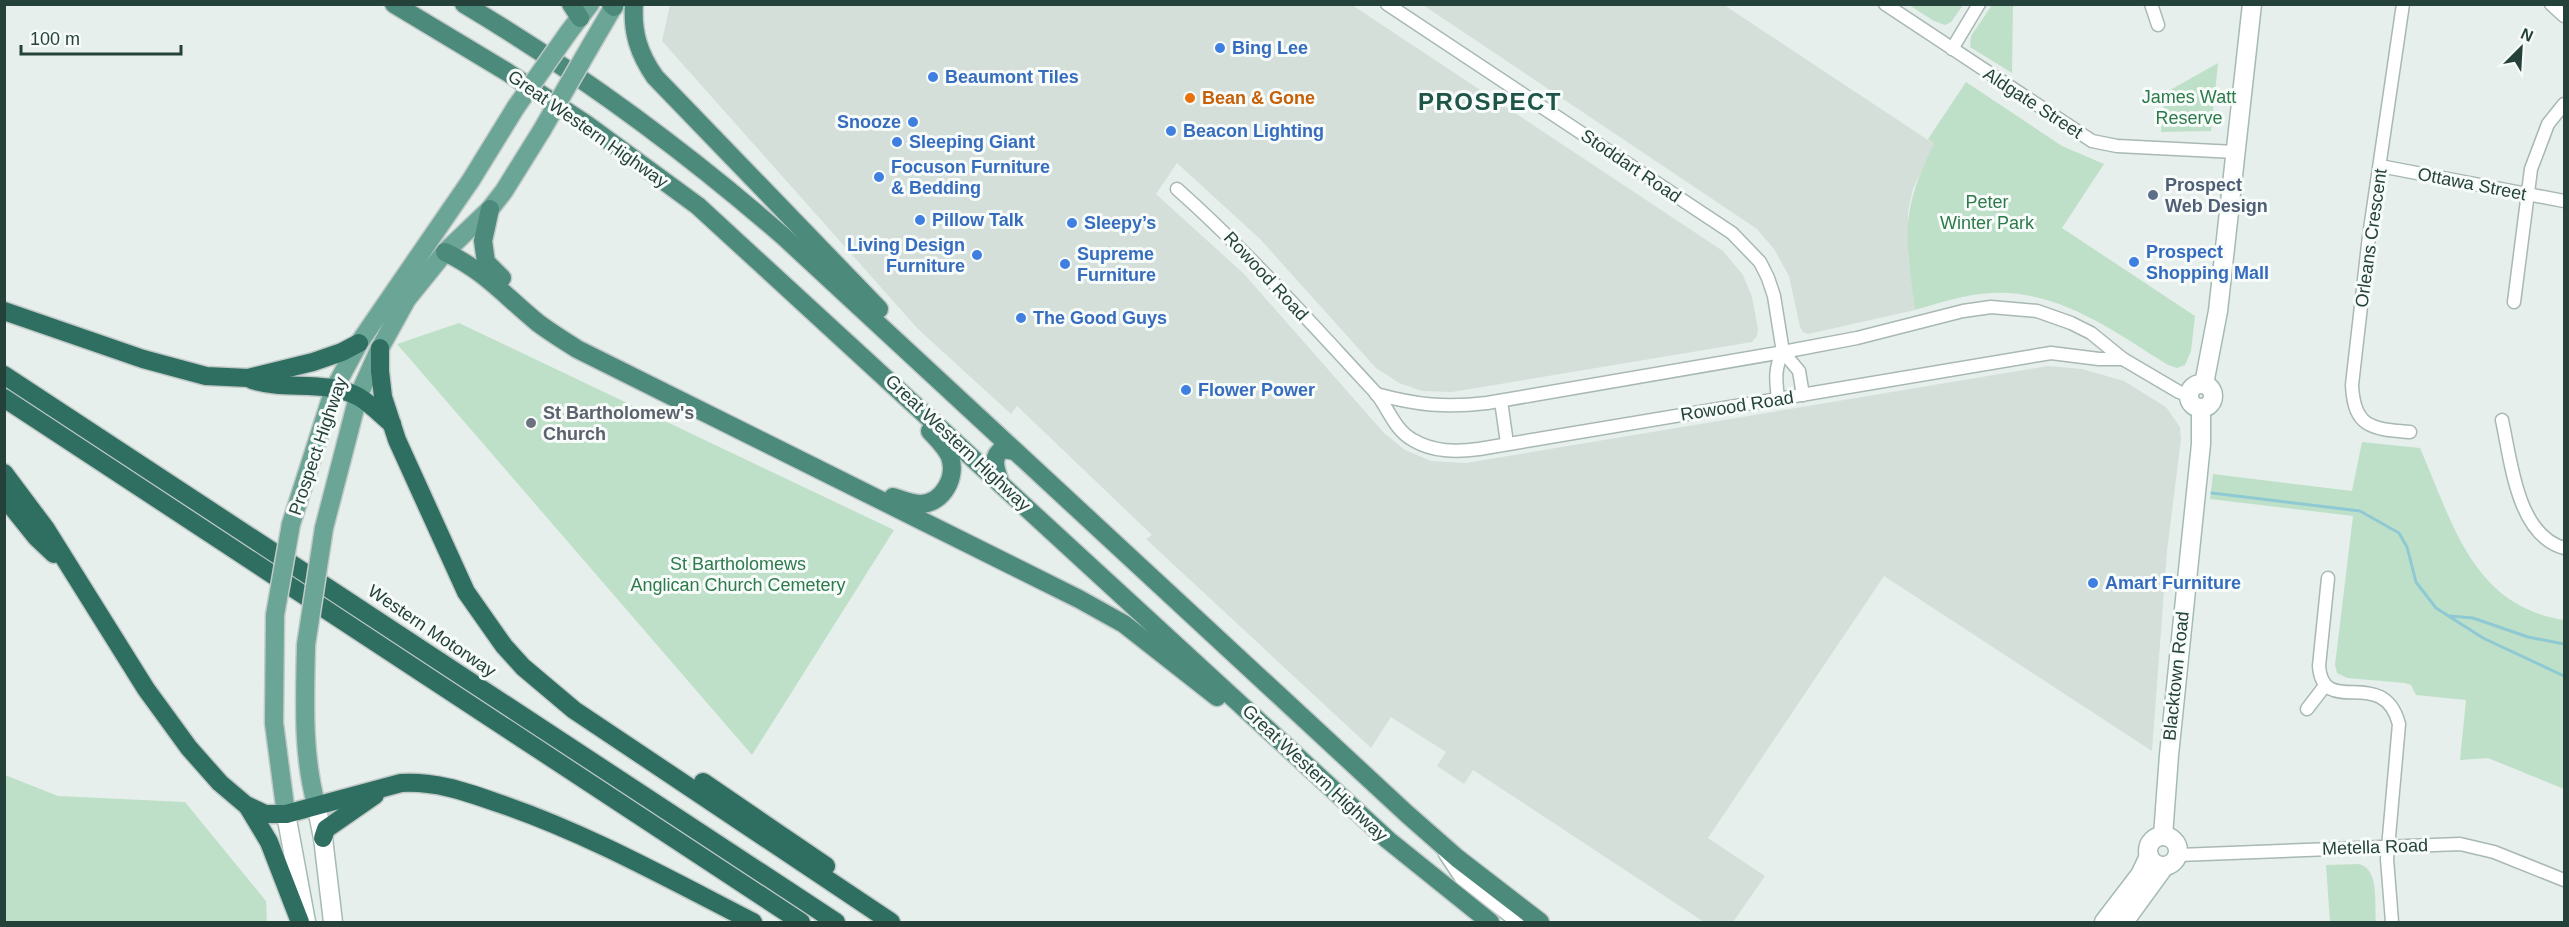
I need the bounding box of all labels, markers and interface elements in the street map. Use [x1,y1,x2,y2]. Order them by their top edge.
scale bar [21,18,182,56]
north arrow [2491,18,2551,78]
text: N [2518,25,2536,45]
text: 100 m [30,29,80,49]
place label: Bing Lee [1232,38,1308,58]
marker: Bing Lee [1213,41,1227,55]
street label: Aldgate Street [1980,64,2086,142]
street label: Great Western Highway [504,66,672,192]
place label: Beaumont Tiles [945,67,1079,87]
marker: Beaumont Tiles [926,70,940,84]
park label: James Watt Reserve [2142,87,2236,128]
place label: Bean & Gone [1202,88,1315,108]
district label: PROSPECT [1418,88,1562,115]
marker: Bean & Gone [1183,91,1197,105]
place label: Snooze [837,112,901,132]
marker: Snooze [906,115,920,129]
place label: Beacon Lighting [1183,121,1324,141]
marker: Beacon Lighting [1164,124,1178,138]
street label: Stoddart Road [1577,125,1685,207]
place label: Sleeping Giant [909,132,1035,152]
marker: Sleeping Giant [890,135,904,149]
place label: Focuson Furniture & Bedding [891,157,1050,198]
street label: Ottawa Street [2416,164,2528,204]
street label: Orleans Crescent [2351,167,2391,309]
marker: Focuson Furniture & Bedding [872,170,886,184]
place label: Prospect Web Design [2165,175,2268,216]
marker: Prospect Web Design [2146,188,2160,202]
park label: Peter Winter Park [1940,192,2035,233]
place label: Pillow Talk [932,210,1025,230]
marker: Pillow Talk [913,213,927,227]
place label: Sleepy’s [1084,213,1156,233]
marker: Sleepy’s [1065,216,1079,230]
street label: Rowood Road [1220,227,1312,325]
place label: Living Design Furniture [847,235,965,276]
place label: Prospect Shopping Mall [2146,242,2269,283]
place label: Supreme Furniture [1077,244,1156,285]
marker: Living Design Furniture [970,248,984,262]
marker: Prospect Shopping Mall [2127,255,2141,269]
marker: Supreme Furniture [1058,257,1072,271]
place label: The Good Guys [1033,308,1167,328]
marker: The Good Guys [1014,311,1028,325]
street label: Great Western Highway [881,371,1035,515]
street label: Prospect Highway [285,374,351,518]
place label: Flower Power [1198,380,1315,400]
marker: Flower Power [1179,383,1193,397]
street label: Rowood Road [1679,387,1795,425]
place label: St Bartholomew's Church [543,403,694,444]
marker: St Bartholomew's Church [524,416,538,430]
park label: St Bartholomews Anglican Church Cemetery [630,554,846,595]
place label: Amart Furniture [2105,573,2241,593]
marker: Amart Furniture [2086,576,2100,590]
street label: Western Motorway [364,581,500,681]
street label: Blacktown Road [2159,610,2193,742]
street label: Great Western Highway [1238,701,1392,845]
street label: Metella Road [2322,835,2428,859]

